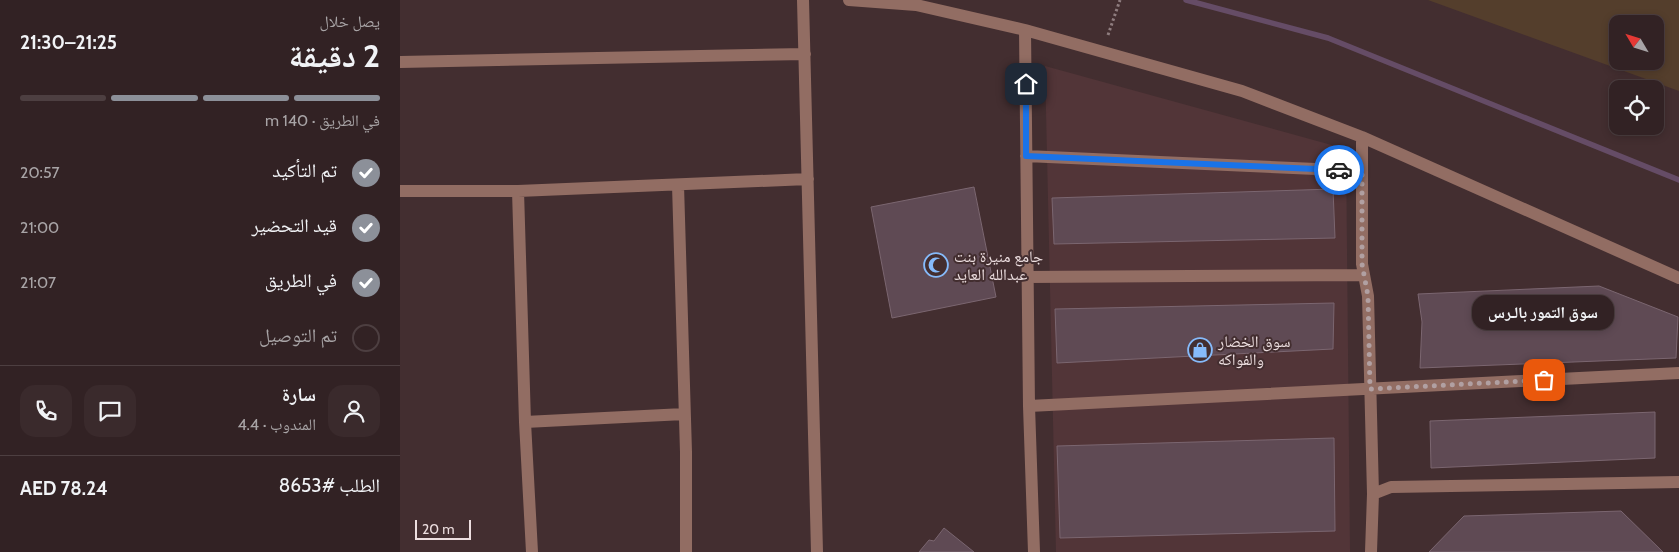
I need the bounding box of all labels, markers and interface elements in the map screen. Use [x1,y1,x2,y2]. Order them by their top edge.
text: يصل خلال [320,12,380,31]
north arrow [1609,15,1664,70]
map controls [1609,15,1664,135]
text: 21:25–21:30 [20,31,117,54]
text: 2 دقيقة [289,36,380,75]
pin [1005,63,1047,105]
icon: home [1012,70,1040,98]
button: locate [1609,80,1664,135]
text: في الطريق · 140 m [265,111,380,130]
courier [1314,145,1364,195]
icon: car [1325,156,1353,184]
text: تم التأكيد [272,159,337,182]
icon: check [352,159,380,187]
text: 20:57 [20,163,60,182]
text: قيد التحضير [252,214,337,237]
icon: check [352,214,380,242]
text: 21:00 [20,218,59,237]
place label: جامع منيرة بنت عبدالله العايد [954,247,1043,284]
mosque icon: جامع منيرة بنت عبدالله العايد [923,252,949,278]
text: في الطريق [265,269,337,292]
icon: check [352,269,380,297]
text: 21:07 [20,273,56,292]
callout: سوق التمور بالـرس [1473,295,1615,330]
text: سوق التمور بالـرس [1488,303,1598,322]
text: تم التوصيل [259,324,337,347]
place label: سوق الخضار والفواكه [1217,332,1291,369]
shop icon: سوق الخضار والفواكه [1187,337,1213,363]
pin [1523,359,1565,401]
icon: bag [1530,366,1558,394]
text: سارة [282,383,316,406]
button: phone [20,385,72,437]
button: chat [84,385,136,437]
button: person [328,385,380,437]
text: المندوب · 4.4 [237,415,316,434]
text: الطلب #8653 [279,474,380,497]
text: AED 78.24 [20,477,108,500]
scale bar [415,517,471,540]
text: 20 m [422,520,455,538]

